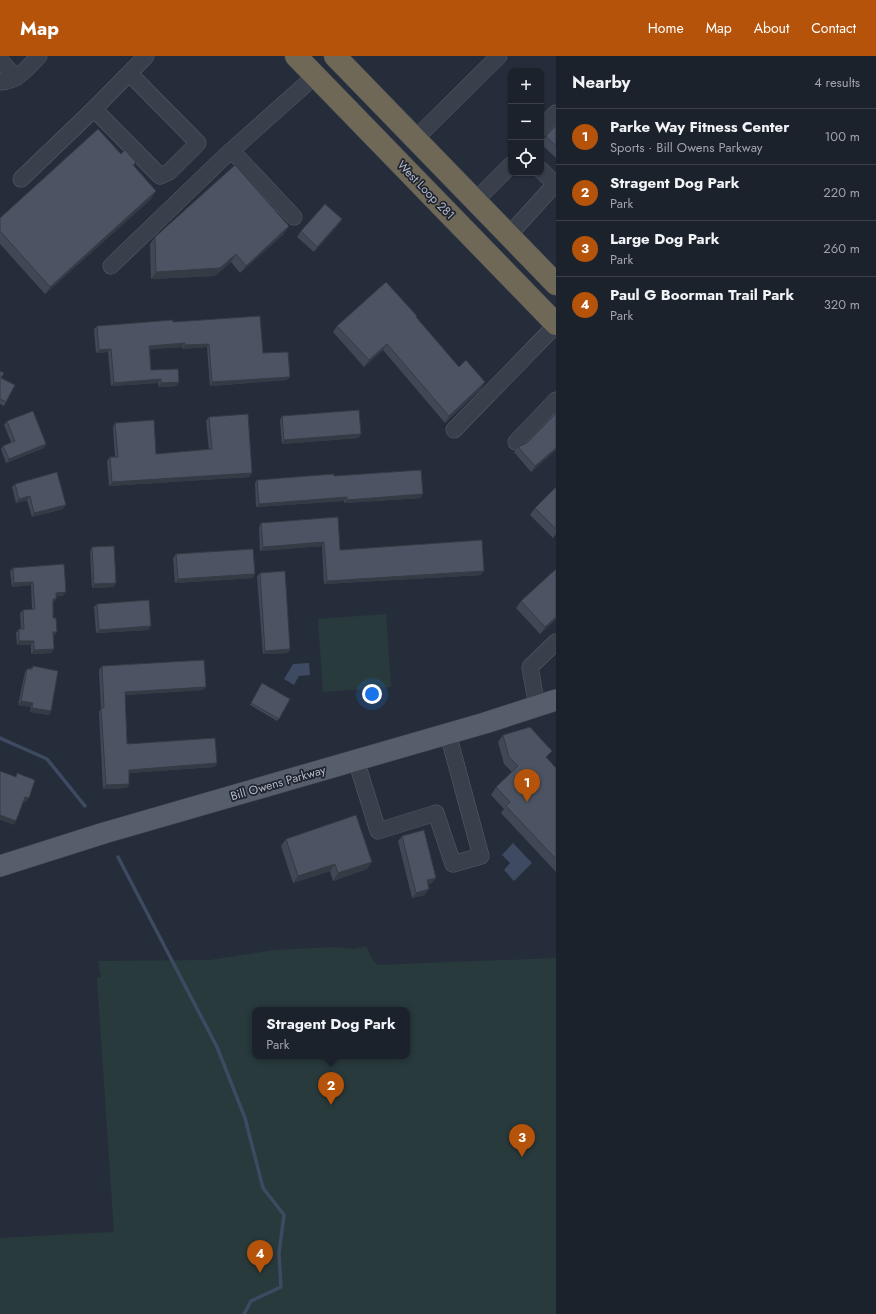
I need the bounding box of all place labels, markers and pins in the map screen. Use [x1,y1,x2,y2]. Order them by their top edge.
pin: 1 [514,769,540,802]
pin: 2 [318,1072,344,1105]
pin: 3 [509,1124,535,1157]
pin: 4 [247,1240,273,1273]

